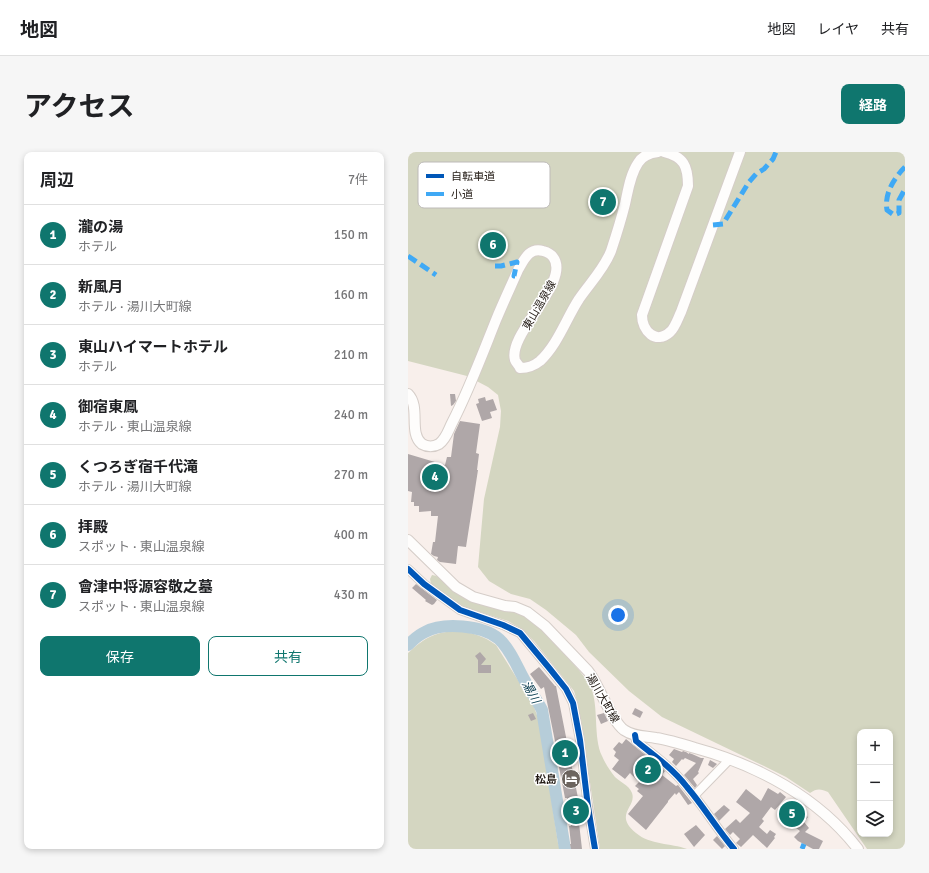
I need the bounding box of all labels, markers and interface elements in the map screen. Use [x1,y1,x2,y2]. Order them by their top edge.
text: 地図 [20,18,58,42]
text: 地図 [767,21,795,38]
text: レイヤ [817,21,859,38]
text: 共有 [881,21,909,38]
button: 経路 [841,84,905,124]
text: アクセス [24,90,135,124]
legend [418,162,550,208]
text: 周辺 [40,170,74,191]
text: 自転車道 [451,170,495,183]
text: 7件 [348,172,368,188]
pin: 7 [590,187,616,217]
text: 小道 [451,188,473,201]
text: 瀧の湯 [78,218,123,236]
text: 1 [49,227,57,243]
text: 150 m [334,227,368,243]
pin: 6 [480,230,506,260]
text: ホテル [78,239,117,255]
text: 新風月 [78,278,123,296]
street label: 東山温泉線 [520,278,559,332]
text: 2 [49,287,57,303]
text: 160 m [334,287,368,303]
text: ホテル · 湯川大町線 [78,299,192,315]
text: 東山ハイマートホテル [78,338,228,356]
text: 3 [49,347,57,363]
text: 210 m [334,347,368,363]
text: ホテル [78,359,117,375]
text: 御宿東鳳 [78,398,138,416]
text: 4 [49,407,57,423]
text: 240 m [334,407,368,423]
text: ホテル · 東山温泉線 [78,419,192,435]
text: くつろぎ宿千代滝 [78,458,198,476]
pin: 4 [422,462,448,492]
text: 5 [49,467,57,483]
text: 270 m [334,467,368,483]
text: ホテル · 湯川大町線 [78,479,192,495]
text: 拝殿 [78,518,108,536]
text: 6 [49,527,57,543]
text: 400 m [334,527,368,543]
text: スポット · 東山温泉線 [78,539,205,555]
text: 會津中将源容敬之墓 [78,578,213,596]
text: 7 [49,587,57,603]
text: 430 m [334,587,368,603]
text: スポット · 東山温泉線 [78,599,205,615]
your location [608,605,628,625]
button: 保存 [40,636,200,676]
button: 共有 [208,636,368,676]
street label: 湯川大町線 [583,671,622,725]
water label: 湯川 [518,678,544,708]
map controls [857,729,893,837]
button: + [857,729,893,765]
pin: 1 [552,738,578,768]
pin: 2 [635,755,661,785]
button: − [857,765,893,801]
hotel icon: 松島 [560,768,582,790]
place label: 松島 [535,773,557,786]
pin: 3 [563,796,589,826]
pin: 5 [779,799,805,829]
button: layers [857,801,893,837]

